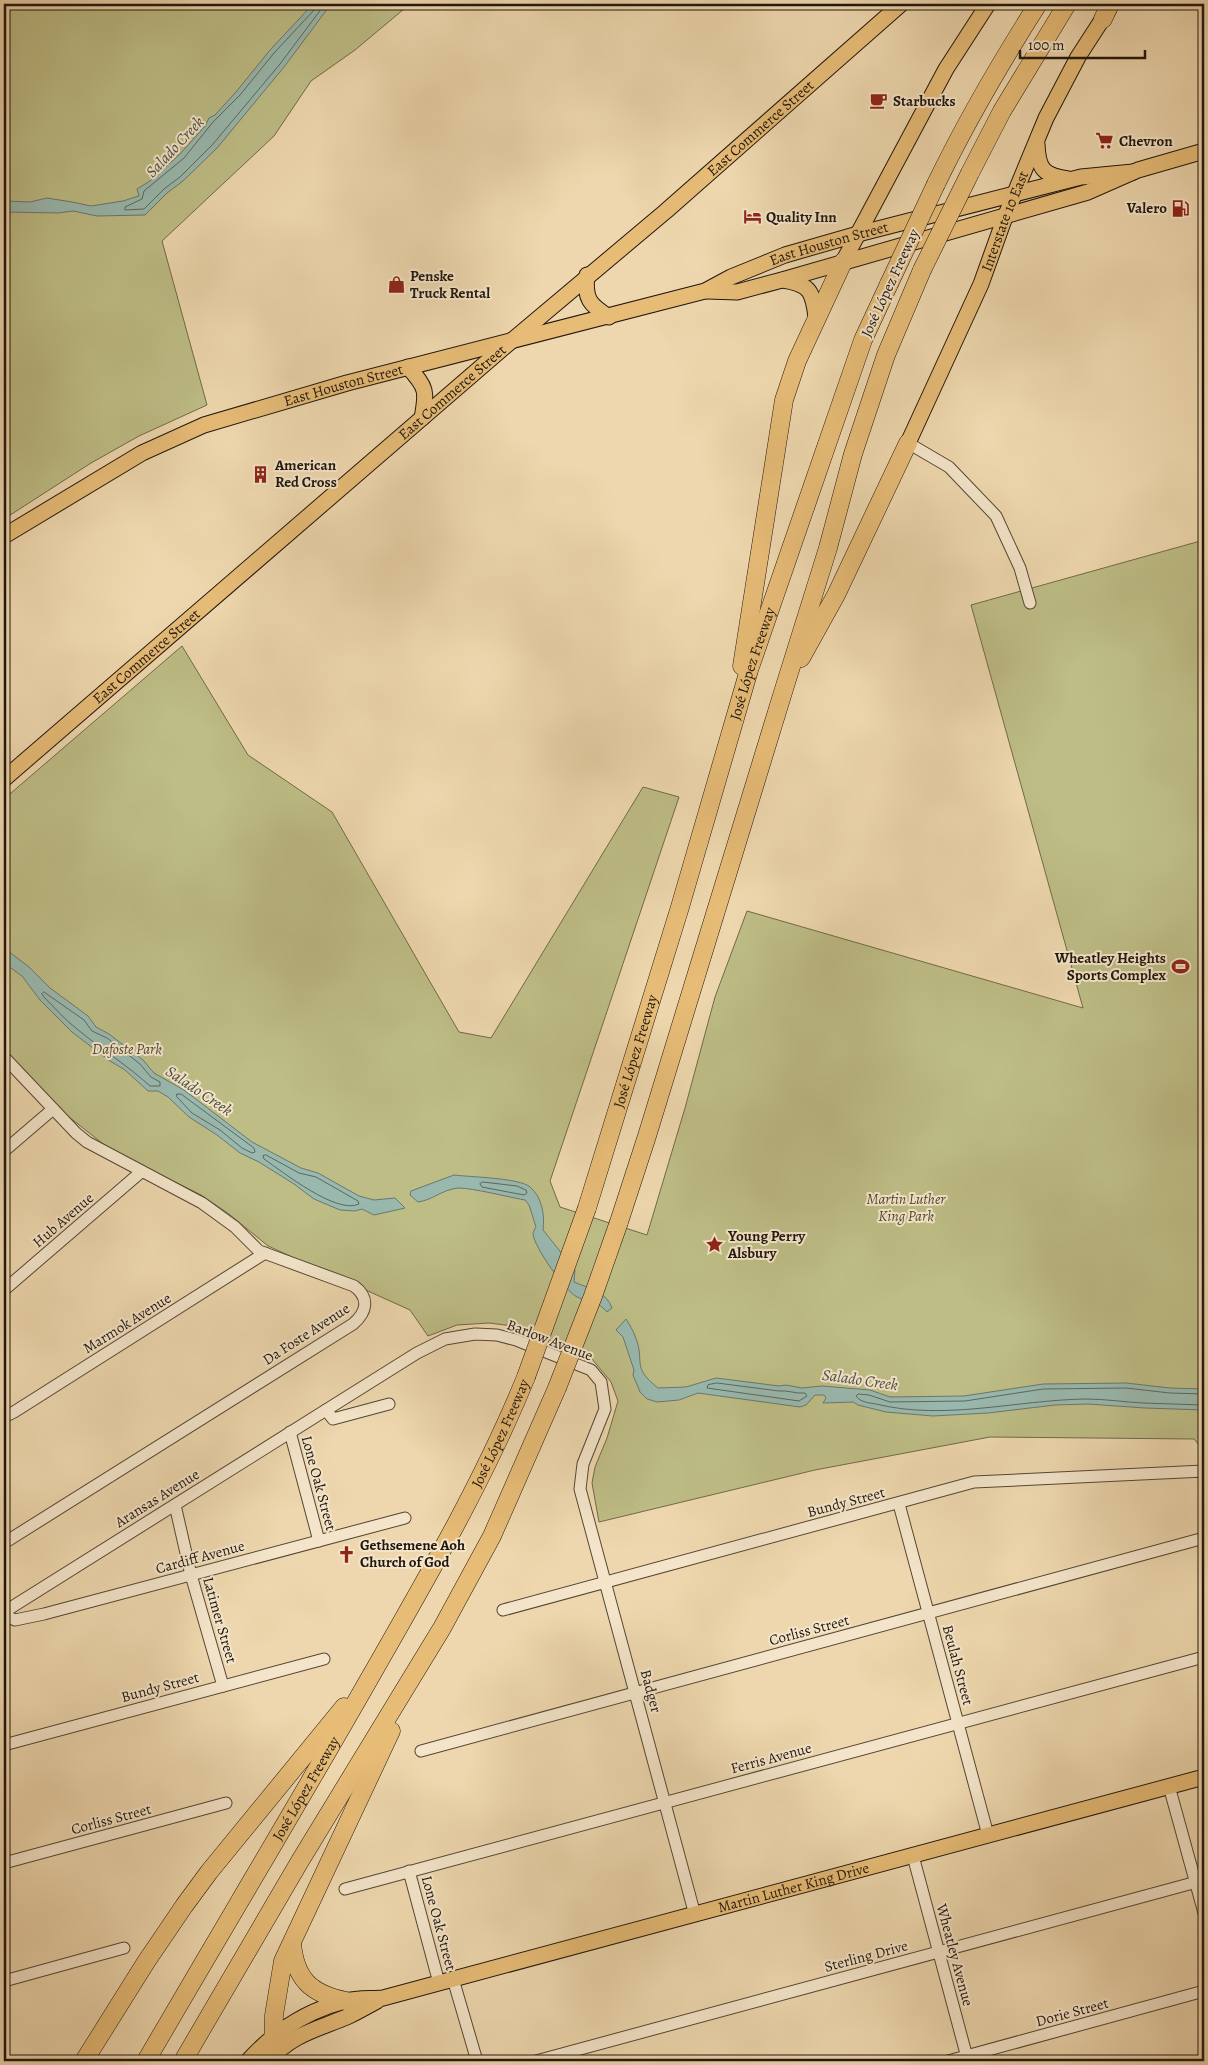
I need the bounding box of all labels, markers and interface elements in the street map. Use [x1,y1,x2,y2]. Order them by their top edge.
scale bar [1020,28,1146,60]
text: 100 m [1028,35,1065,55]
street label: East Commerce Street [703,75,818,180]
cafe icon: Starbucks [869,91,889,111]
place label: Starbucks [893,91,956,111]
water label: Salado Creek [141,112,209,182]
supermarket icon: Chevron [1095,131,1115,151]
place label: Chevron [1119,131,1173,151]
street label: Interstate 10 East [976,168,1033,274]
place label: Valero [1126,198,1167,218]
fuel station icon: Valero [1171,198,1191,218]
hotel icon: Quality Inn [742,207,762,227]
place label: Quality Inn [766,207,837,227]
street label: East Houston Street [766,217,890,270]
street label: José López Freeway [856,225,924,340]
place label: Penske Truck Rental [410,266,490,303]
shop icon: Penske Truck Rental [386,275,406,295]
street label: East Commerce Street [394,340,510,444]
street label: East Houston Street [281,359,405,411]
place label: American Red Cross [274,455,337,492]
building icon: American Red Cross [251,464,271,484]
street label: East Commerce Street [88,604,204,708]
street label: José López Freeway [725,604,780,722]
place label: Wheatley Heights Sports Complex [1054,948,1167,985]
sports icon: Wheatley Heights Sports Complex [1170,957,1190,977]
street label: José López Freeway [609,992,662,1110]
park label: Dafoste Park [92,1039,162,1059]
water label: Salado Creek [161,1061,237,1121]
street label: Hub Avenue [28,1188,98,1252]
park label: Martin Luther King Park [866,1189,946,1226]
place label: Young Perry Alsbury [727,1226,806,1263]
place icon: Young Perry Alsbury [704,1235,724,1255]
street label: Marmok Avenue [79,1288,175,1358]
street label: Da Foste Avenue [258,1298,354,1370]
street label: Barlow Avenue [504,1314,596,1366]
water label: Salado Creek [821,1364,899,1396]
street label: José López Freeway [467,1376,534,1491]
street label: Lone Oak Street [297,1433,341,1533]
street label: Aransas Avenue [110,1464,203,1532]
street label: Bundy Street [805,1482,887,1522]
street label: Cardiff Avenue [153,1535,247,1578]
place label: Gethsemene Aoh Church of God [360,1535,465,1572]
church icon: Gethsemene Aoh Church of God [336,1544,356,1564]
street label: Latimer Street [198,1575,242,1665]
street label: Corliss Street [767,1610,851,1650]
street label: Beulah Street [938,1623,978,1707]
street label: Bundy Street [119,1667,201,1707]
street label: Badger [636,1667,666,1715]
street label: José López Freeway [268,1732,344,1844]
street label: Ferris Avenue [728,1738,814,1778]
street label: Corliss Street [69,1799,153,1839]
street label: Martin Luther King Drive [716,1858,872,1917]
street label: Lone Oak Street [417,1873,461,1973]
street label: Wheatley Avenue [931,1901,978,2009]
street label: Sterling Drive [822,1935,910,1977]
street label: Dorie Street [1033,1993,1111,2031]

